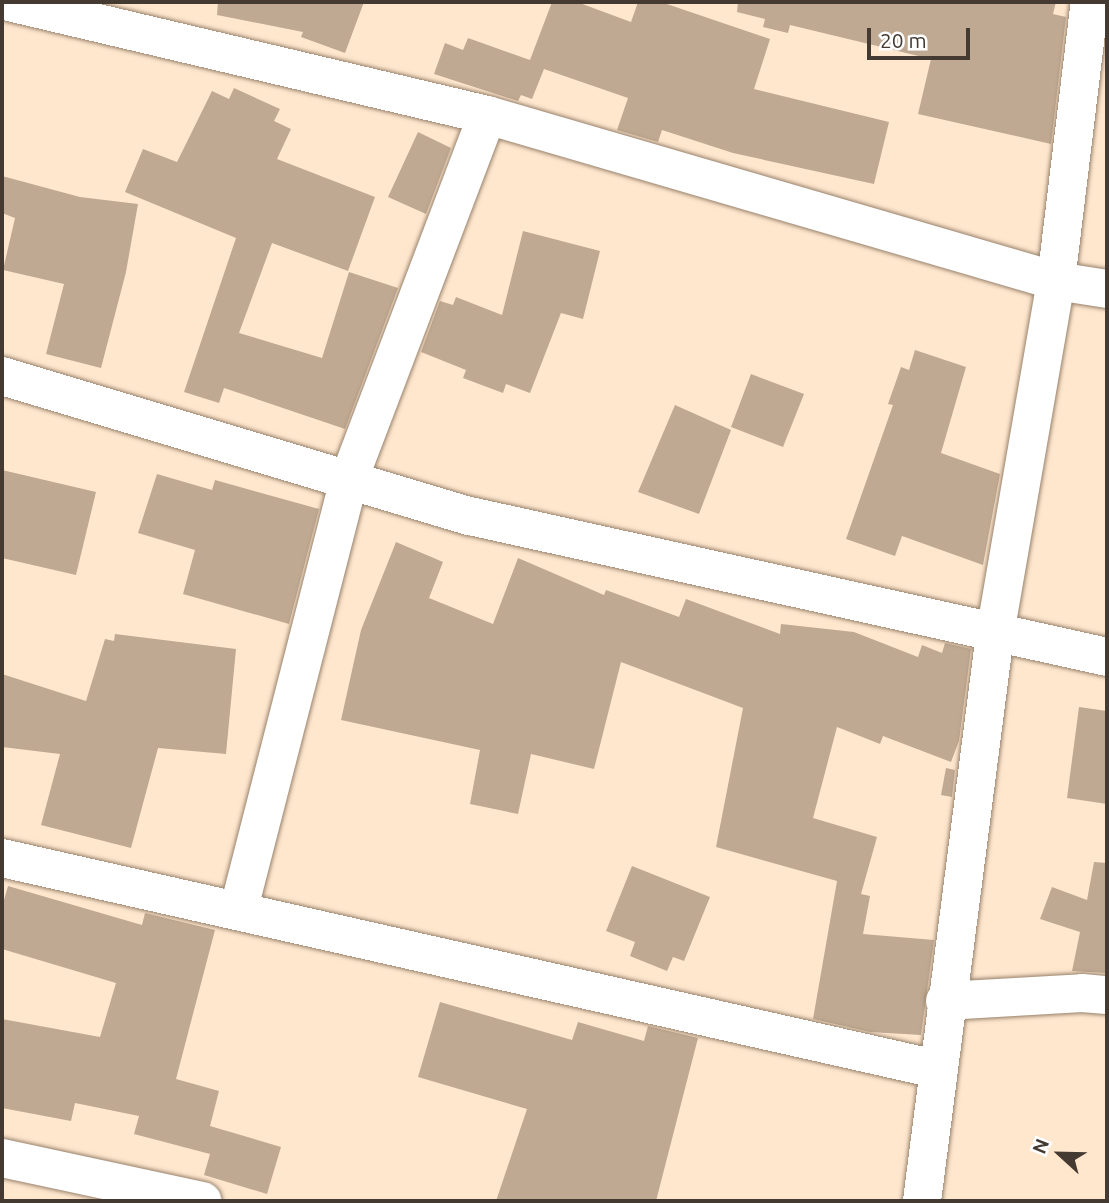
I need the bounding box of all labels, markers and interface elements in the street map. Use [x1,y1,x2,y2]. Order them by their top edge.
scale bar [871,14,974,58]
text: 20 m [880,28,927,52]
north arrow [1025,1119,1095,1189]
text: N [1028,1135,1053,1157]

